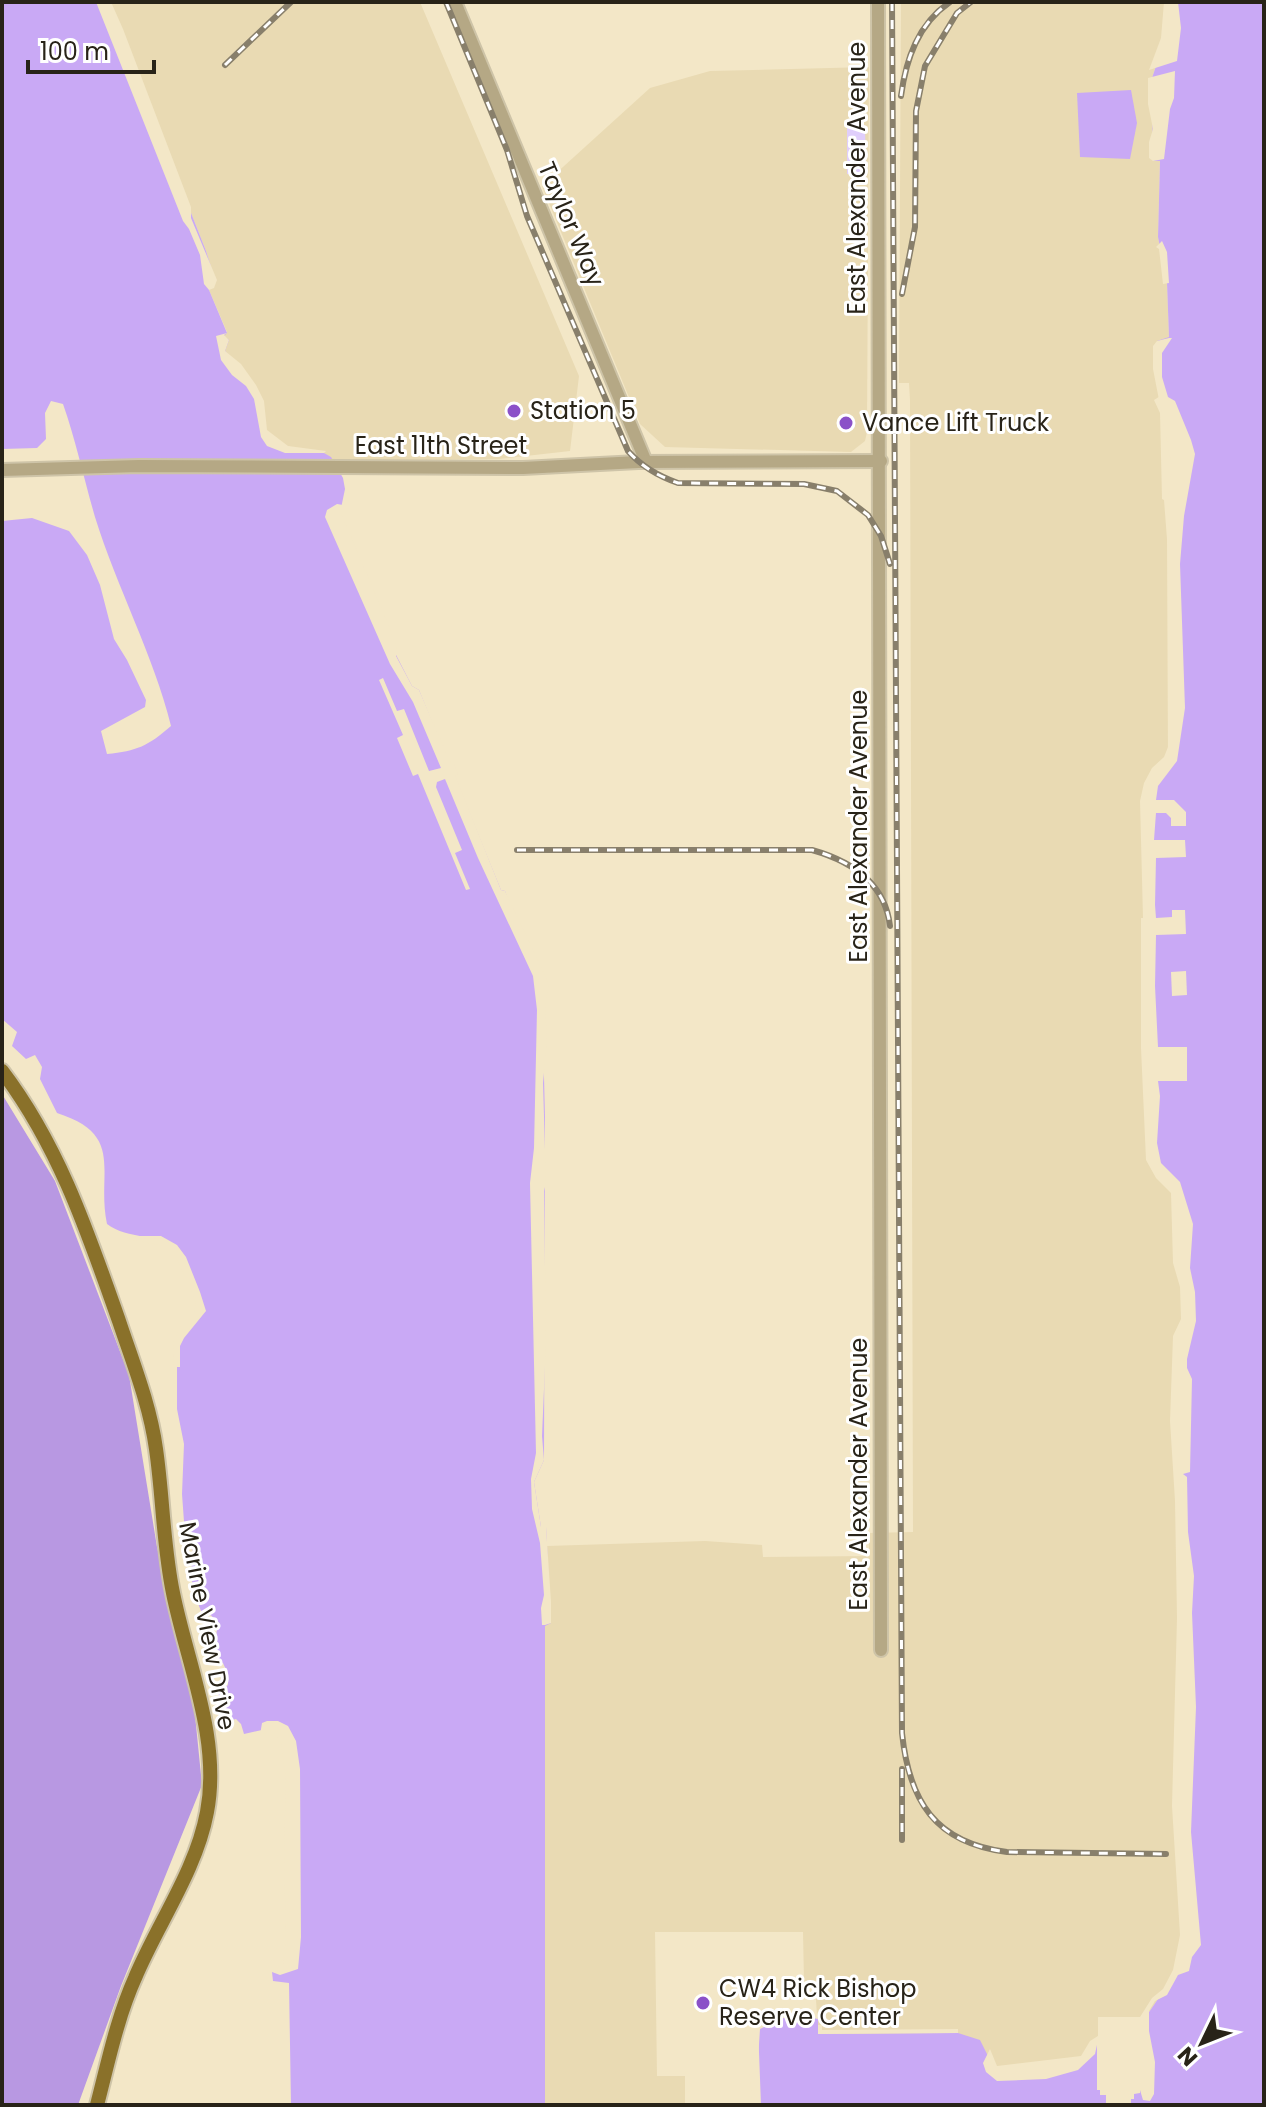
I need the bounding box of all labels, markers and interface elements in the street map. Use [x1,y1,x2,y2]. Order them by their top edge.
scale bar [28,24,154,74]
text: 100 m [40,35,109,68]
street label: East Alexander Avenue [840,42,873,314]
street label: Taylor Way [530,156,613,292]
place label: Station 5 [530,394,636,427]
marker: Station 5 [505,402,523,420]
place label: Vance Lift Truck [862,406,1050,439]
marker: Vance Lift Truck [837,414,855,432]
street label: East 11th Street [355,429,527,462]
street label: East Alexander Avenue [842,690,875,962]
street label: East Alexander Avenue [842,1338,875,1610]
street label: Marine View Drive [171,1519,244,1733]
place label: CW4 Rick Bishop Reserve Center [719,1972,916,2033]
marker: CW4 Rick Bishop Reserve Center [694,1994,712,2012]
north arrow [1162,2003,1242,2083]
text: N [1171,2040,1205,2073]

